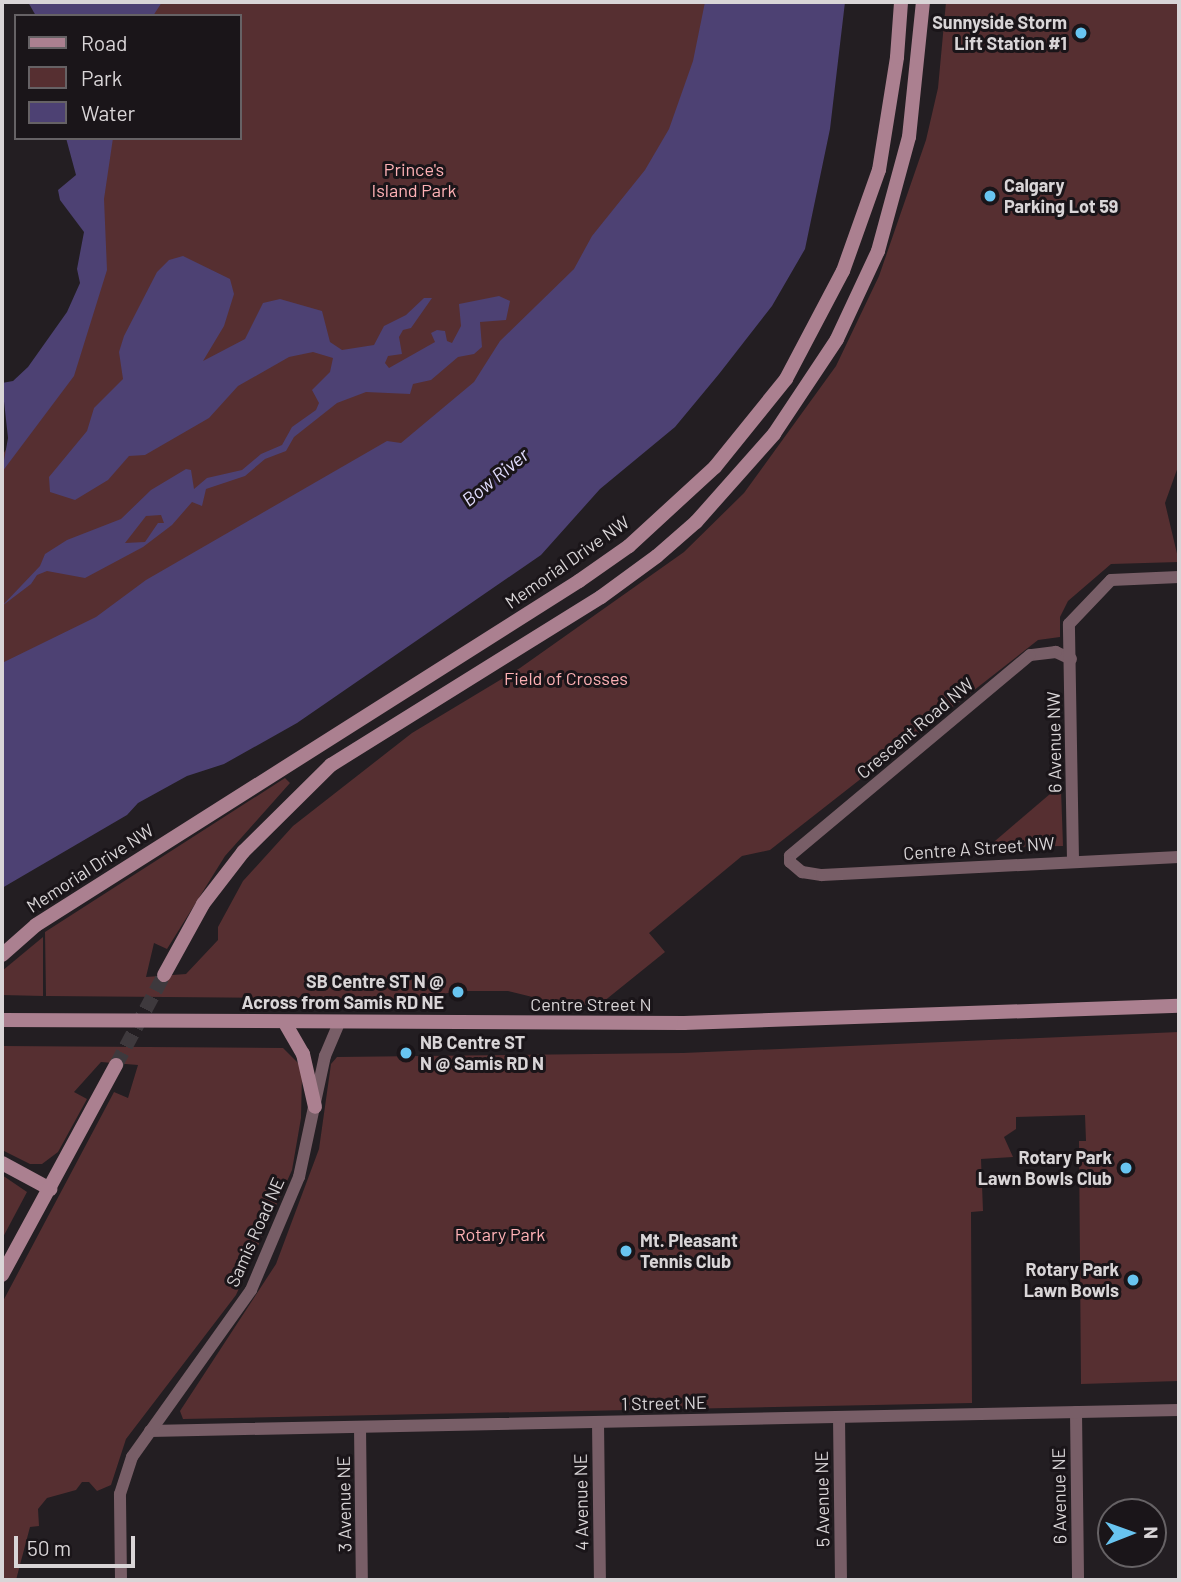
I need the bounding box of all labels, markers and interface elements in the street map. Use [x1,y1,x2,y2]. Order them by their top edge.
place label: Sunnyside Storm Lift Station #1 [932,12,1067,54]
legend [14,14,242,140]
marker: Sunnyside Storm Lift Station #1 [1073,25,1089,41]
text: Road [81,30,127,55]
text: Park [81,65,122,90]
text: Water [81,100,135,125]
park label: Prince's Island Park [371,159,457,202]
place label: Calgary Parking Lot 59 [1004,175,1118,218]
marker: Calgary Parking Lot 59 [982,188,998,204]
water label: Bow River [457,443,533,511]
street label: Memorial Drive NW [501,511,633,613]
park label: Field of Crosses [504,667,628,689]
street label: Crescent Road NW [852,673,978,783]
street label: 6 Avenue NW [1042,691,1066,793]
street label: Memorial Drive NW [23,819,157,917]
street label: Centre A Street NW [903,832,1055,864]
place label: SB Centre ST N @ Across from Samis RD NE [242,971,444,1014]
marker: SB Centre ST N @ Across from Samis RD NE [450,984,466,1000]
street label: Centre Street N [530,993,652,1015]
place label: NB Centre ST N @ Samis RD N [420,1032,544,1074]
marker: NB Centre ST N @ Samis RD N [398,1045,414,1061]
place label: Rotary Park Lawn Bowls Club [978,1147,1112,1190]
marker: Rotary Park Lawn Bowls Club [1118,1160,1134,1176]
street label: Samis Road NE [221,1174,289,1290]
park label: Rotary Park [455,1223,545,1245]
place label: Mt. Pleasant Tennis Club [640,1230,738,1272]
marker: Mt. Pleasant Tennis Club [618,1243,634,1259]
place label: Rotary Park Lawn Bowls [1024,1259,1119,1302]
marker: Rotary Park Lawn Bowls [1125,1272,1141,1288]
street label: 1 Street NE [621,1391,707,1415]
street label: 6 Avenue NE [1047,1448,1071,1544]
street label: 5 Avenue NE [810,1451,834,1547]
street label: 4 Avenue NE [569,1453,593,1551]
street label: 3 Avenue NE [332,1456,356,1552]
north arrow [1097,1498,1167,1568]
scale bar [18,1522,138,1566]
text: N [1140,1526,1163,1539]
text: 50 m [27,1535,71,1560]

